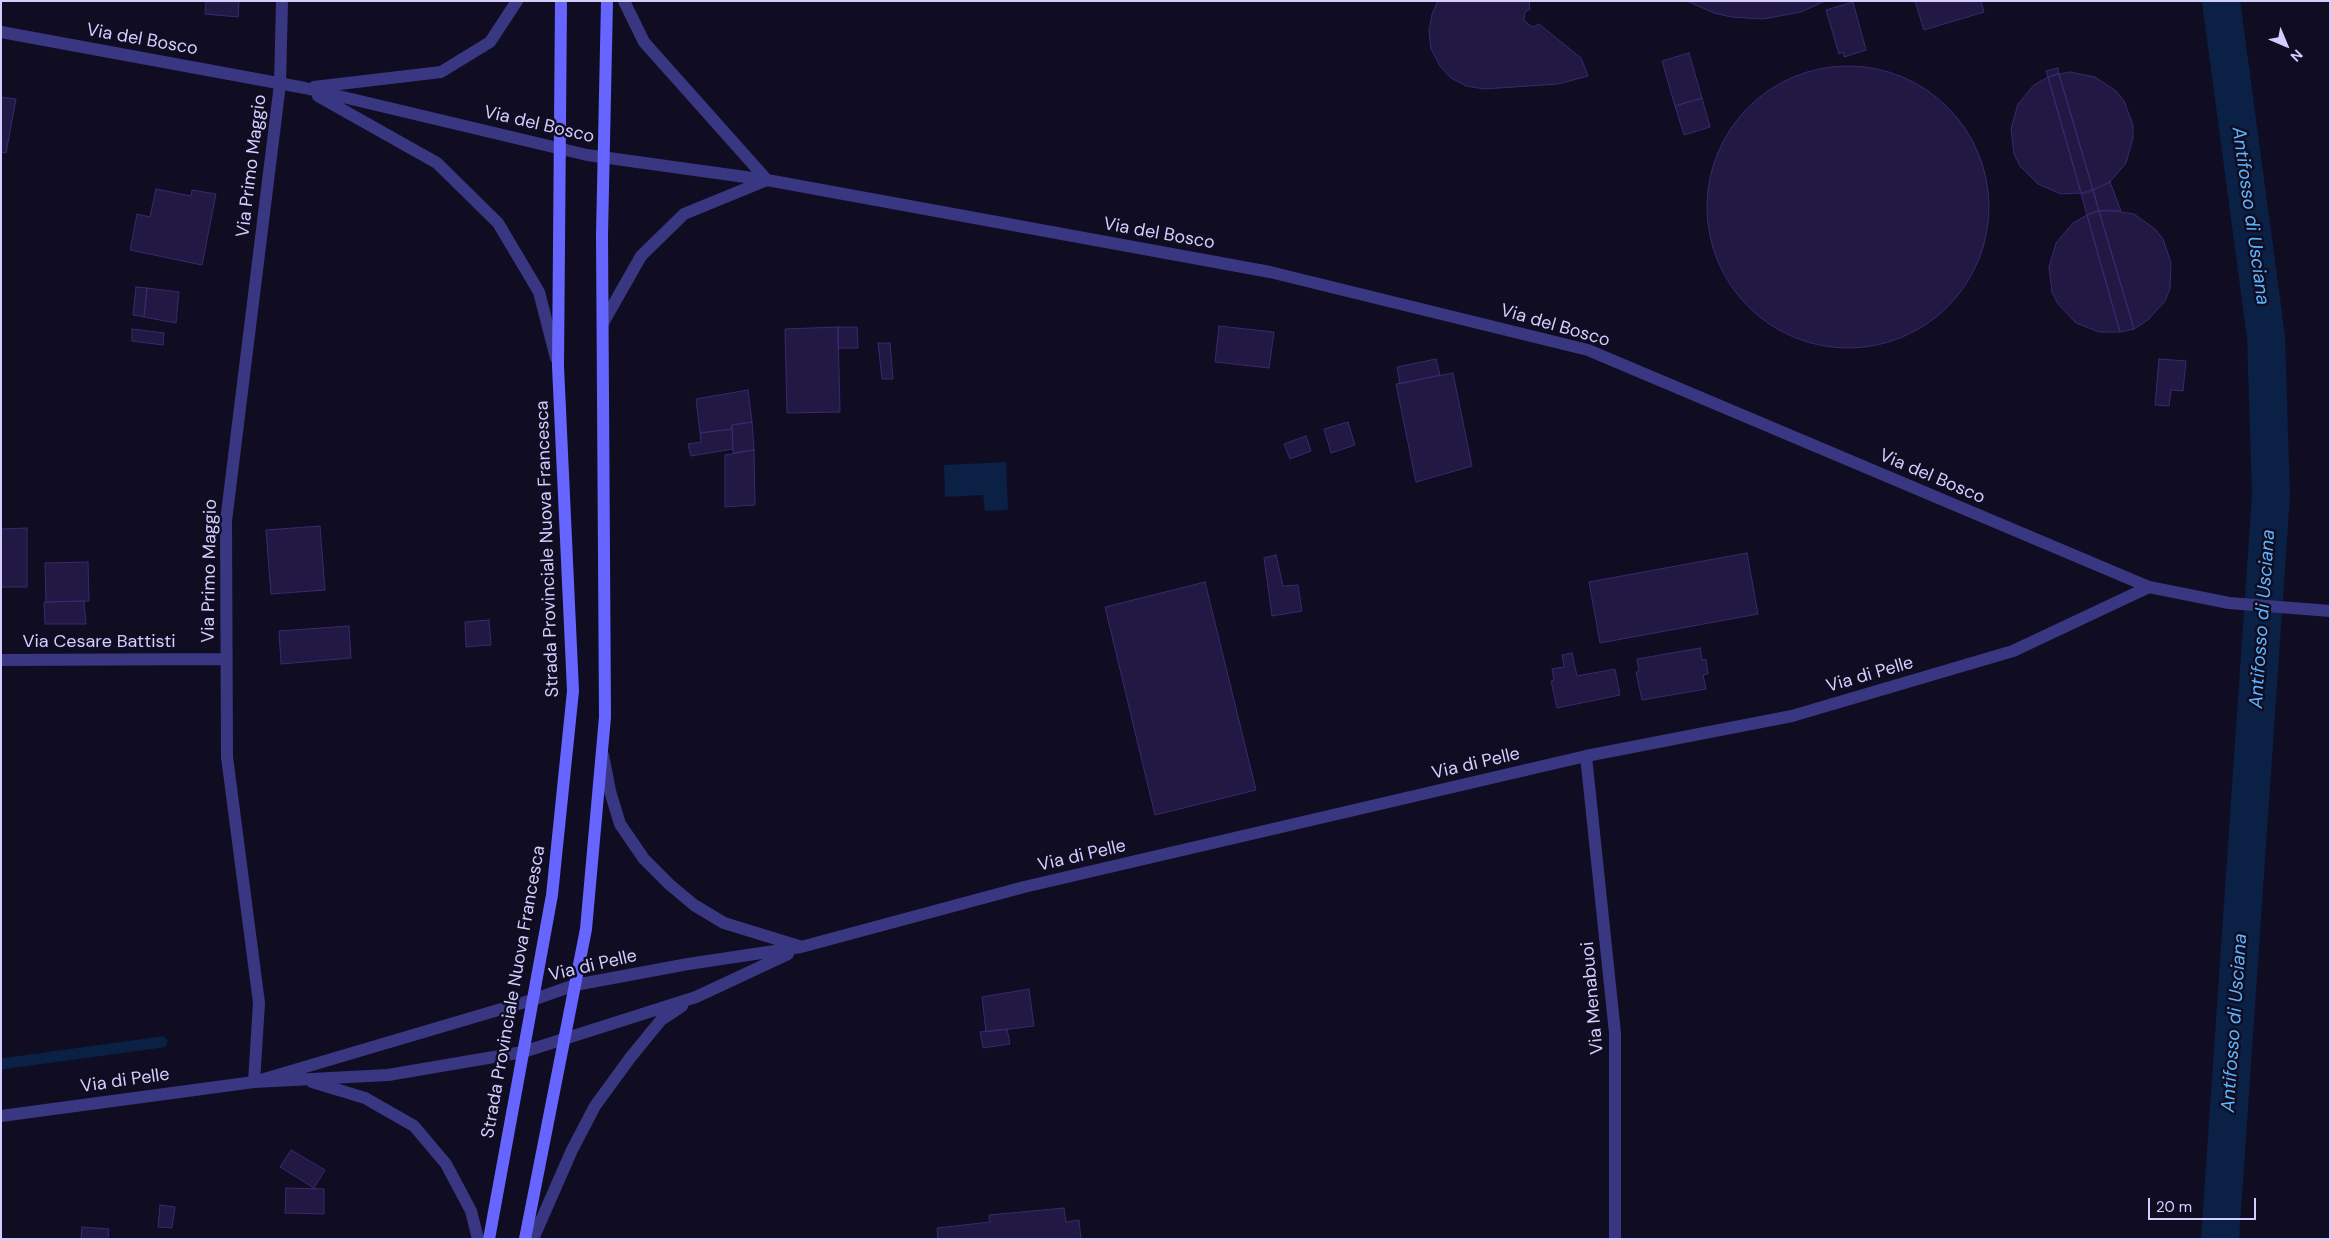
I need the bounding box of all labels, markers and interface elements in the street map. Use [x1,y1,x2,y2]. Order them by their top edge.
street label: Via del Bosco [85,20,199,60]
north arrow [2261,20,2311,70]
text: N [2287,46,2307,66]
street label: Via Primo Maggio [233,93,271,239]
street label: Via del Bosco [482,102,596,148]
water label: Antifosso di Usciana [2226,126,2274,306]
street label: Via del Bosco [1102,214,1216,254]
street label: Via del Bosco [1498,300,1612,352]
street label: Strada Provinciale Nuova Francesca [532,400,564,698]
street label: Via del Bosco [1876,445,1988,509]
street label: Via Primo Maggio [198,499,222,643]
water label: Antifosso di Usciana [2245,529,2281,709]
street label: Via Cesare Battisti [22,631,176,653]
street label: Via di Pelle [1824,652,1916,698]
street label: Via di Pelle [1430,743,1522,785]
street label: Via di Pelle [1036,835,1128,877]
street label: Strada Provinciale Nuova Francesca [478,844,550,1140]
water label: Antifosso di Usciana [2217,933,2253,1113]
street label: Via Menabuoi [1577,941,1609,1055]
street label: Via di Pelle [547,945,639,987]
street label: Via di Pelle [79,1064,171,1098]
scale bar [2151,1188,2258,1220]
text: 20 m [2156,1197,2192,1217]

